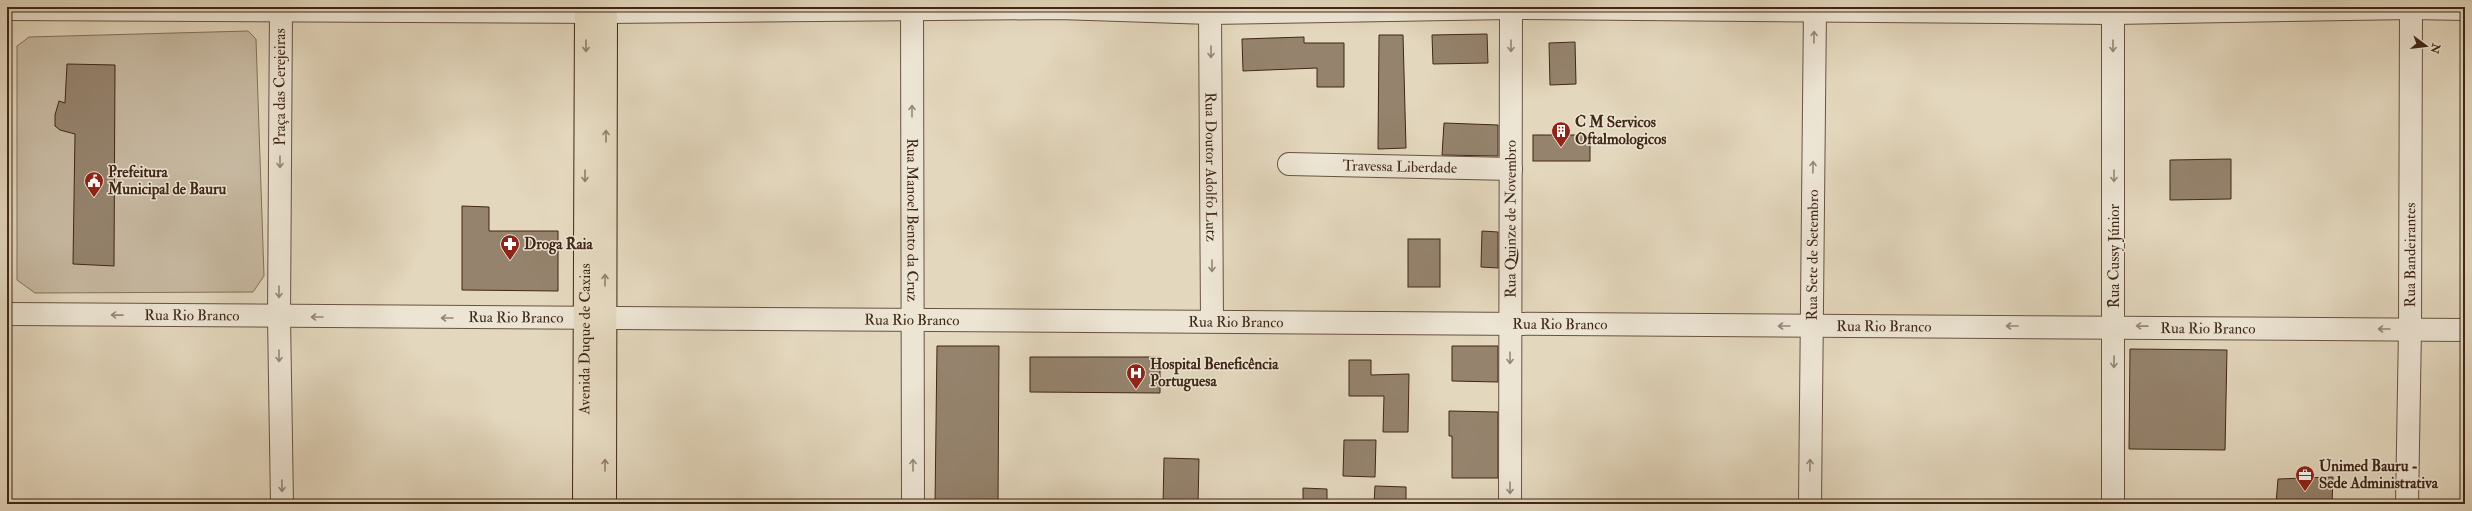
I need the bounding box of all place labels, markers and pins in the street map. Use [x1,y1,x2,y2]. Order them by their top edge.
place label: C M Servicos Oftalmologicos [1575,113,1666,150]
building icon: C M Servicos Oftalmologicos [1550,120,1572,148]
place label: Prefeitura Municipal de Bauru [107,163,227,200]
public building icon: Prefeitura Municipal de Bauru [83,170,105,198]
pharmacy icon: Droga Raia [499,233,521,261]
place label: Droga Raia [524,235,594,255]
place label: Hospital Beneficência Portuguesa [1150,355,1279,392]
hospital icon: Hospital Beneficência Portuguesa [1125,362,1147,390]
place label: Unimed Bauru - Sede Administrativa [2319,457,2439,493]
office icon: Unimed Bauru - Sede Administrativa [2294,464,2316,492]

